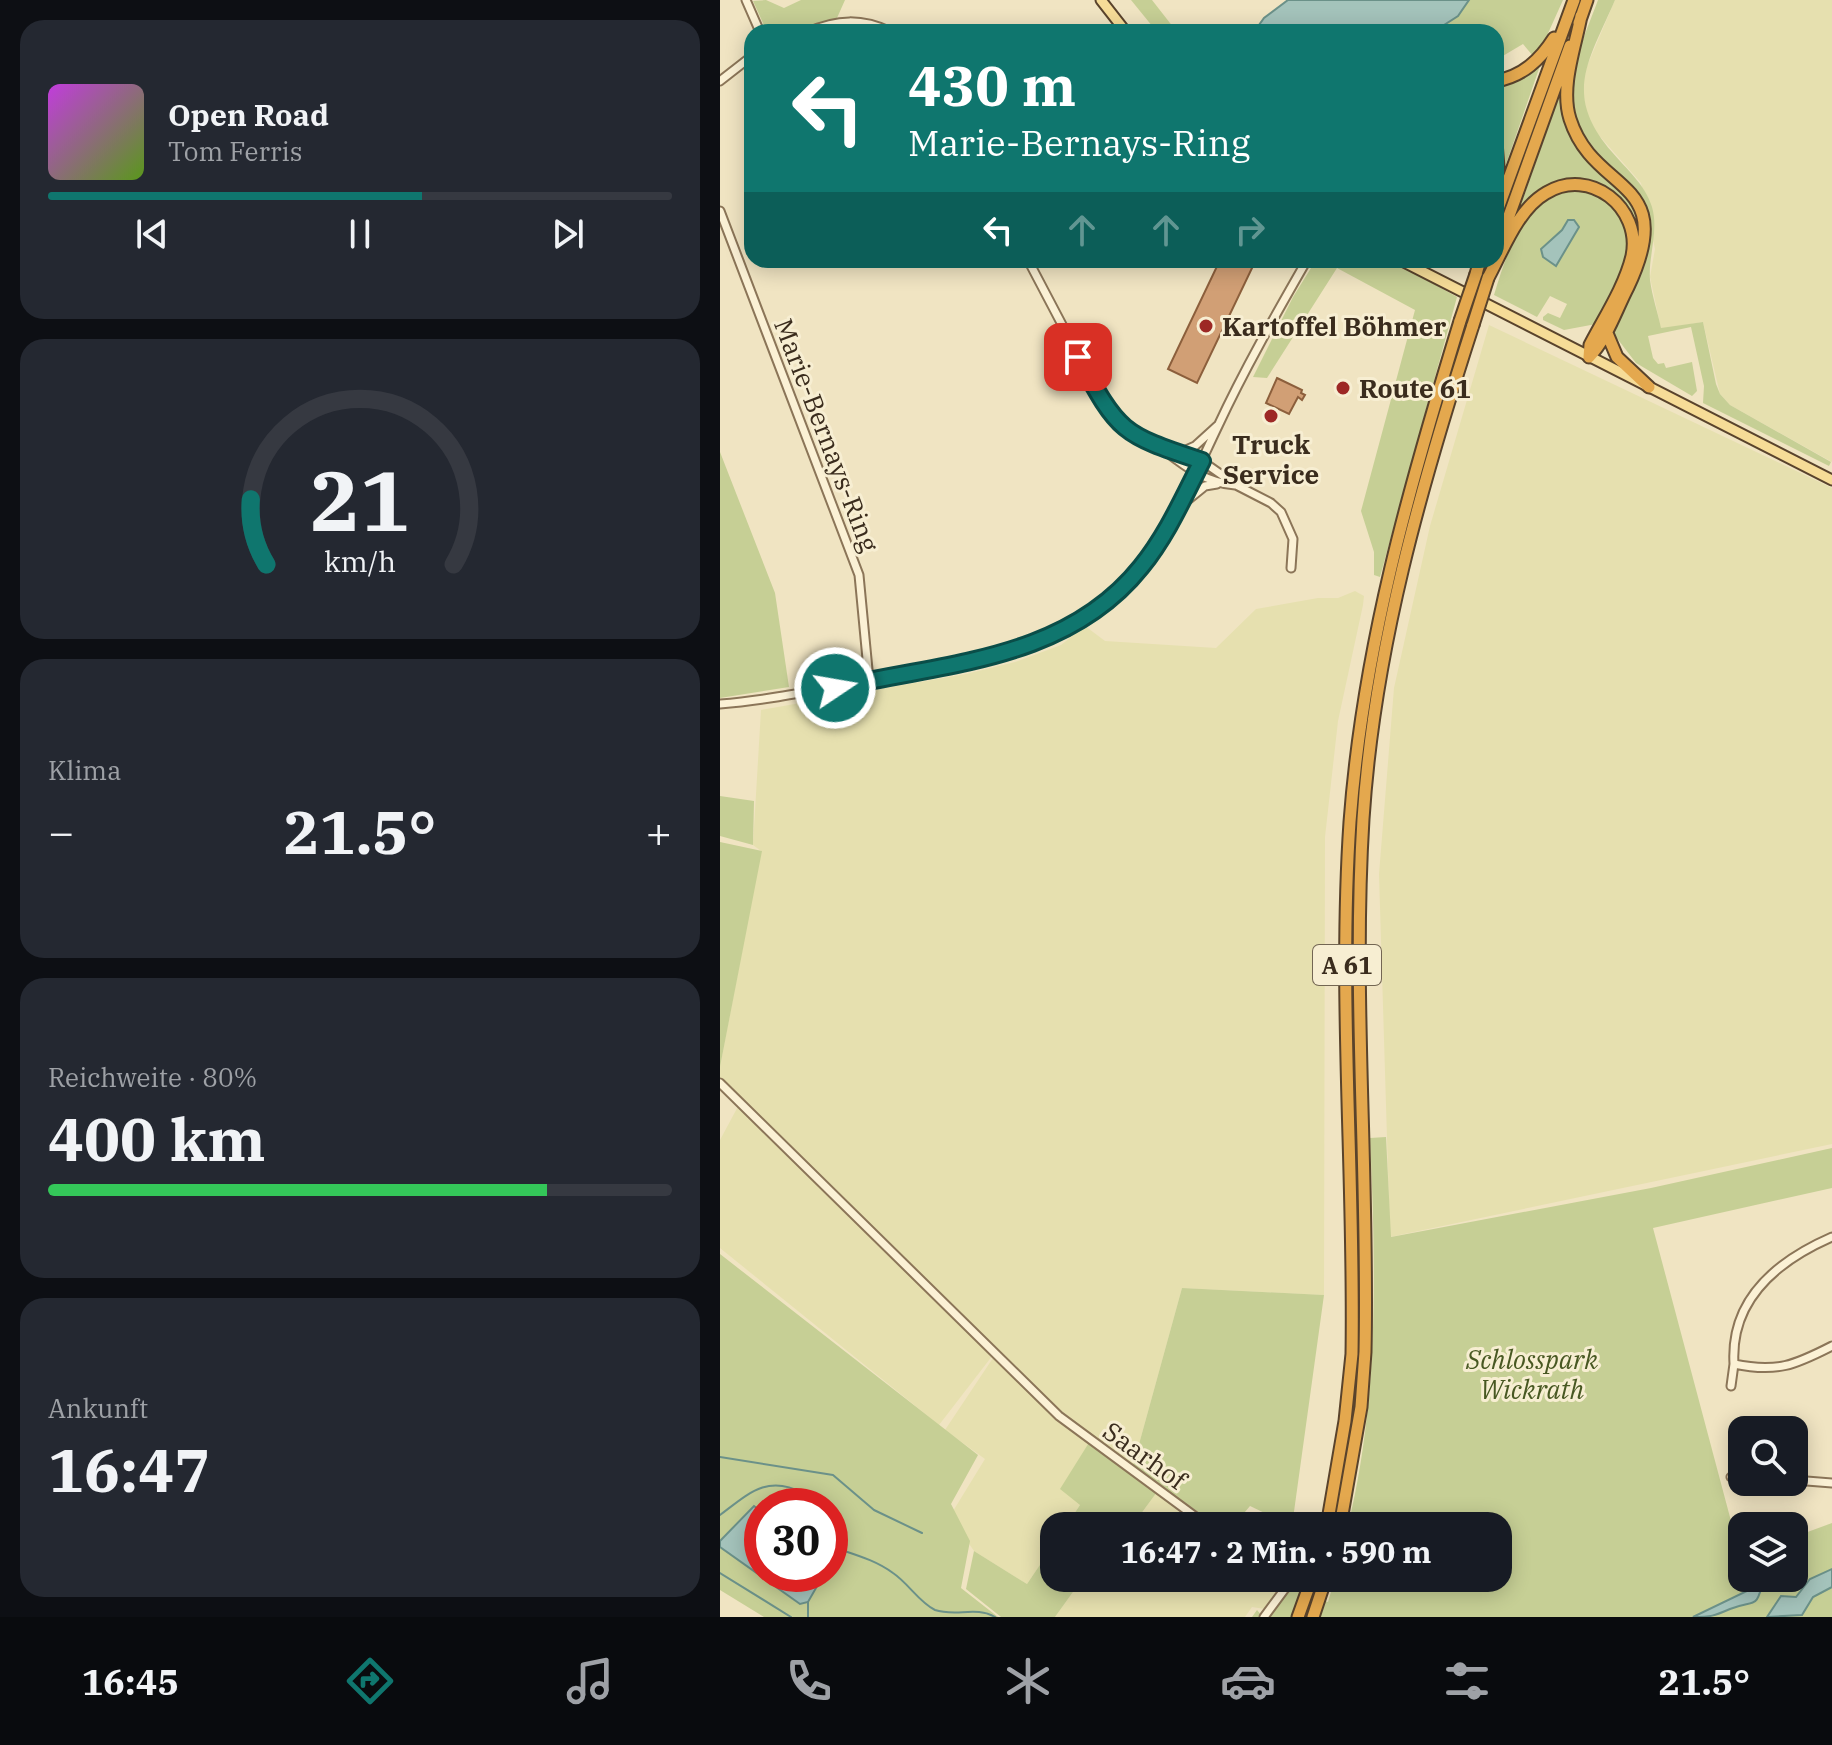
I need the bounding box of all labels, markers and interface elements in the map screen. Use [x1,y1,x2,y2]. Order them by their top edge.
text: 430 m [908,49,1076,121]
icon: left [776,56,880,160]
text: Open Road [168,95,329,134]
text: Marie-Bernays-Ring [908,119,1250,166]
text: Tom Ferris [168,134,302,168]
icon: left [976,208,1020,252]
icon: ahead [1060,208,1104,252]
icon: ahead [1144,208,1188,252]
icon: right [1228,208,1272,252]
icon: previous [130,212,174,256]
icon: pause [338,212,382,256]
icon: next [546,212,590,256]
place label: Kartoffel Böhmer [1222,309,1447,343]
street label: Marie-Bernays-Ring [767,314,887,556]
marker: Kartoffel Böhmer [1197,317,1215,335]
pin [1044,323,1112,391]
icon: arrive [1056,335,1100,379]
place label: Route 61 [1359,371,1471,405]
marker: Route 61 [1334,379,1352,397]
marker: Truck Service [1262,407,1280,425]
place label: Truck Service [1223,427,1319,491]
text: 21 [310,446,410,554]
text: km/h [324,543,396,580]
position arrow [793,646,877,730]
text: Klima [48,753,121,787]
text: 21.5° [283,792,437,871]
text: − [48,803,74,860]
text: + [646,803,672,860]
road number: A 61 [1313,945,1381,985]
text: Reichweite · 80% [48,1060,257,1094]
text: 400 km [48,1099,266,1178]
park label: Schlosspark Wickrath [1465,1342,1598,1406]
text: Ankunft [48,1391,148,1425]
street label: Saarhof [1097,1413,1195,1498]
map controls [1728,1416,1808,1592]
button: search [1728,1416,1808,1496]
text: 16:47 [48,1430,210,1509]
speed limit sign: 30 [744,1488,848,1592]
button: layers [1728,1512,1808,1592]
text: 16:47 · 2 Min. · 590 m [1121,1532,1431,1571]
icon: directions [342,1653,398,1709]
icon: music [562,1653,618,1709]
icon: phone [781,1653,837,1709]
icon: climate [1000,1653,1056,1709]
icon: car [1220,1653,1276,1709]
icon: filters [1439,1653,1495,1709]
text: 16:45 [82,1658,179,1705]
text: 21.5° [1658,1658,1750,1705]

